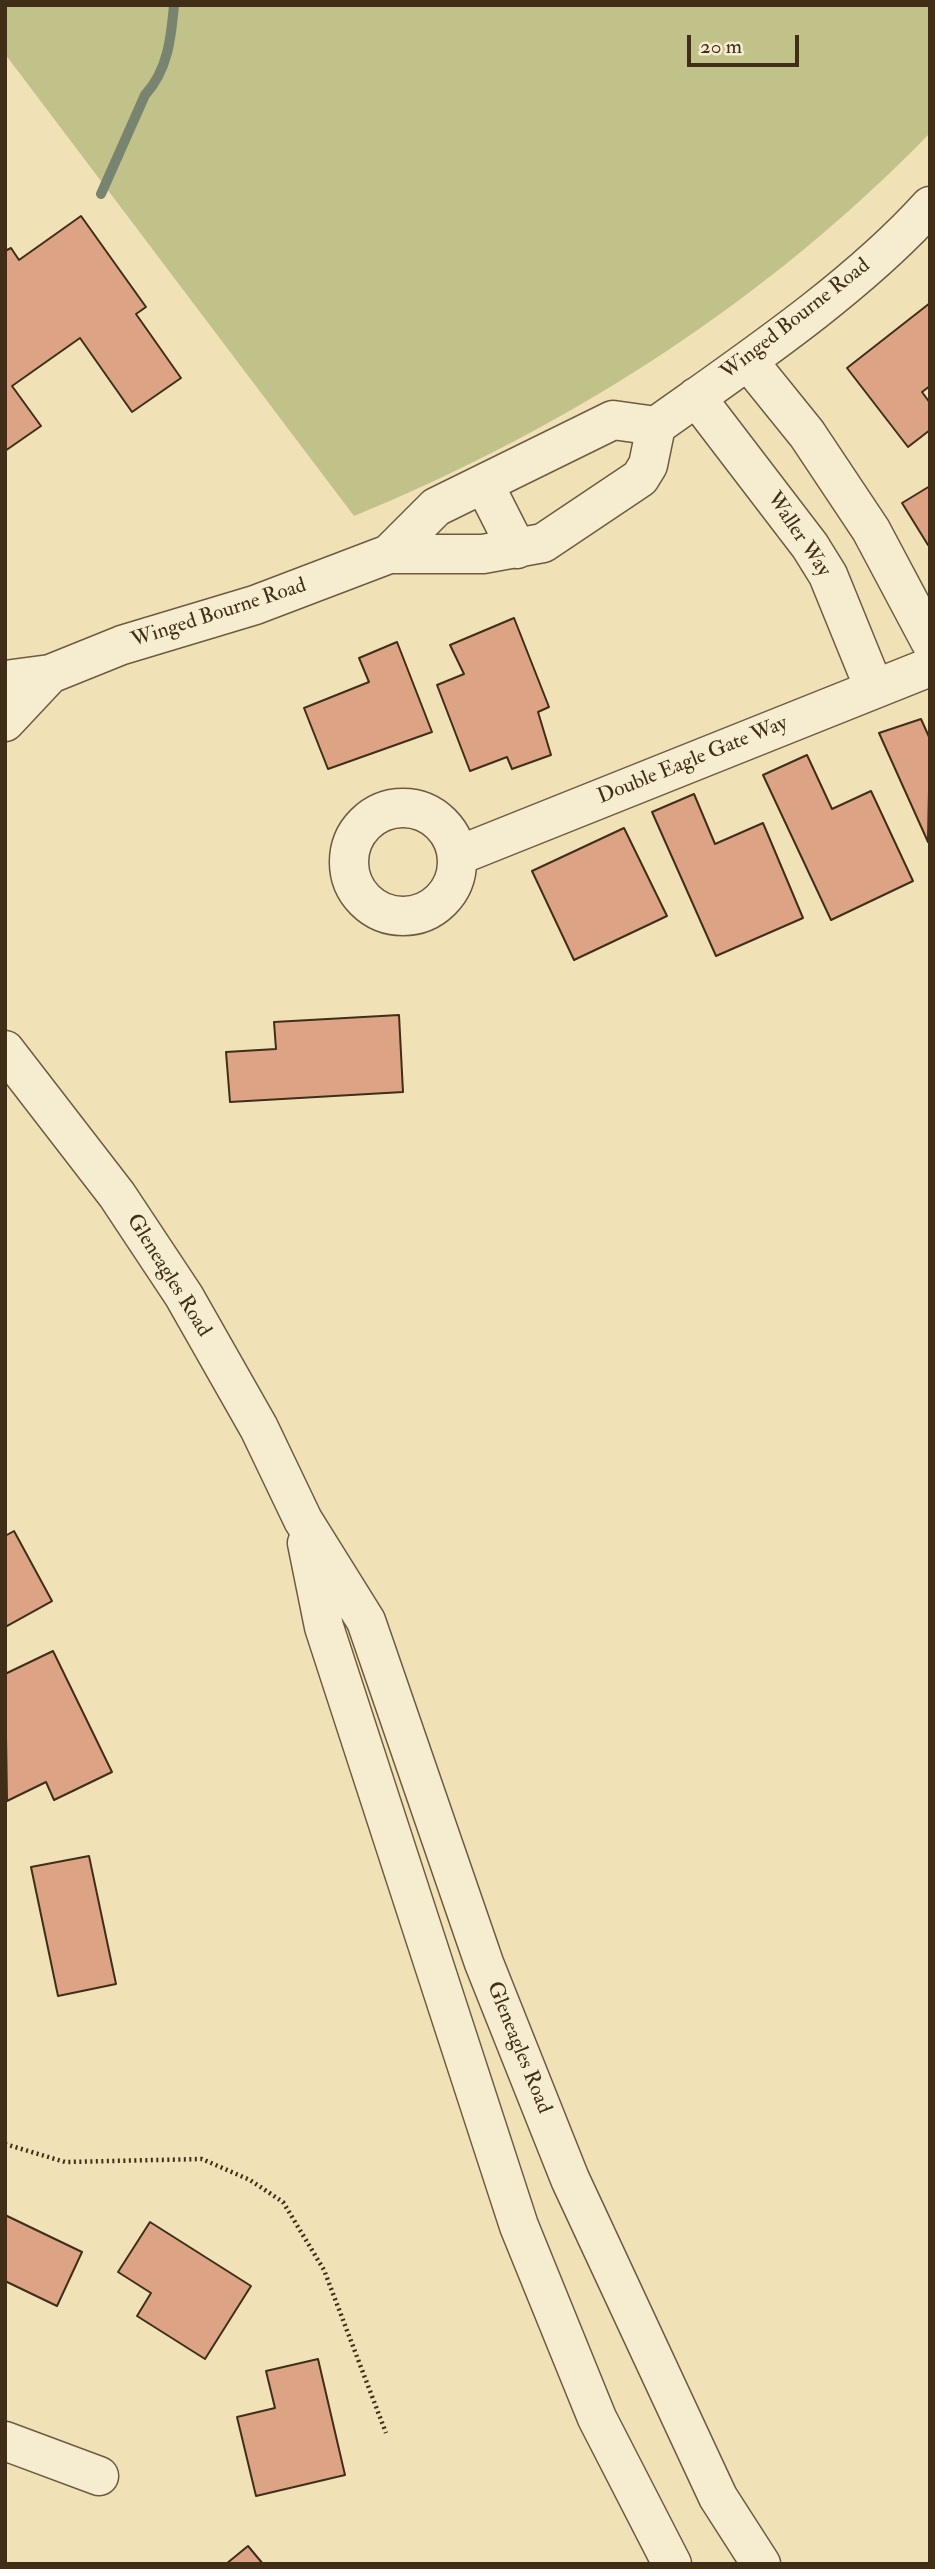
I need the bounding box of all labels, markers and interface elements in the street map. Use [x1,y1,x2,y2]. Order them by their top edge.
scale bar [690,21,802,65]
text: 20 m [700,33,742,60]
street label: Winged Bourne Road [716,254,876,386]
street label: Waller Way [760,488,836,582]
street label: Winged Bourne Road [128,574,310,654]
street label: Double Eagle Gate Way [594,711,792,811]
street label: Gleneagles Road [120,1210,216,1342]
street label: Gleneagles Road [480,1978,556,2118]

